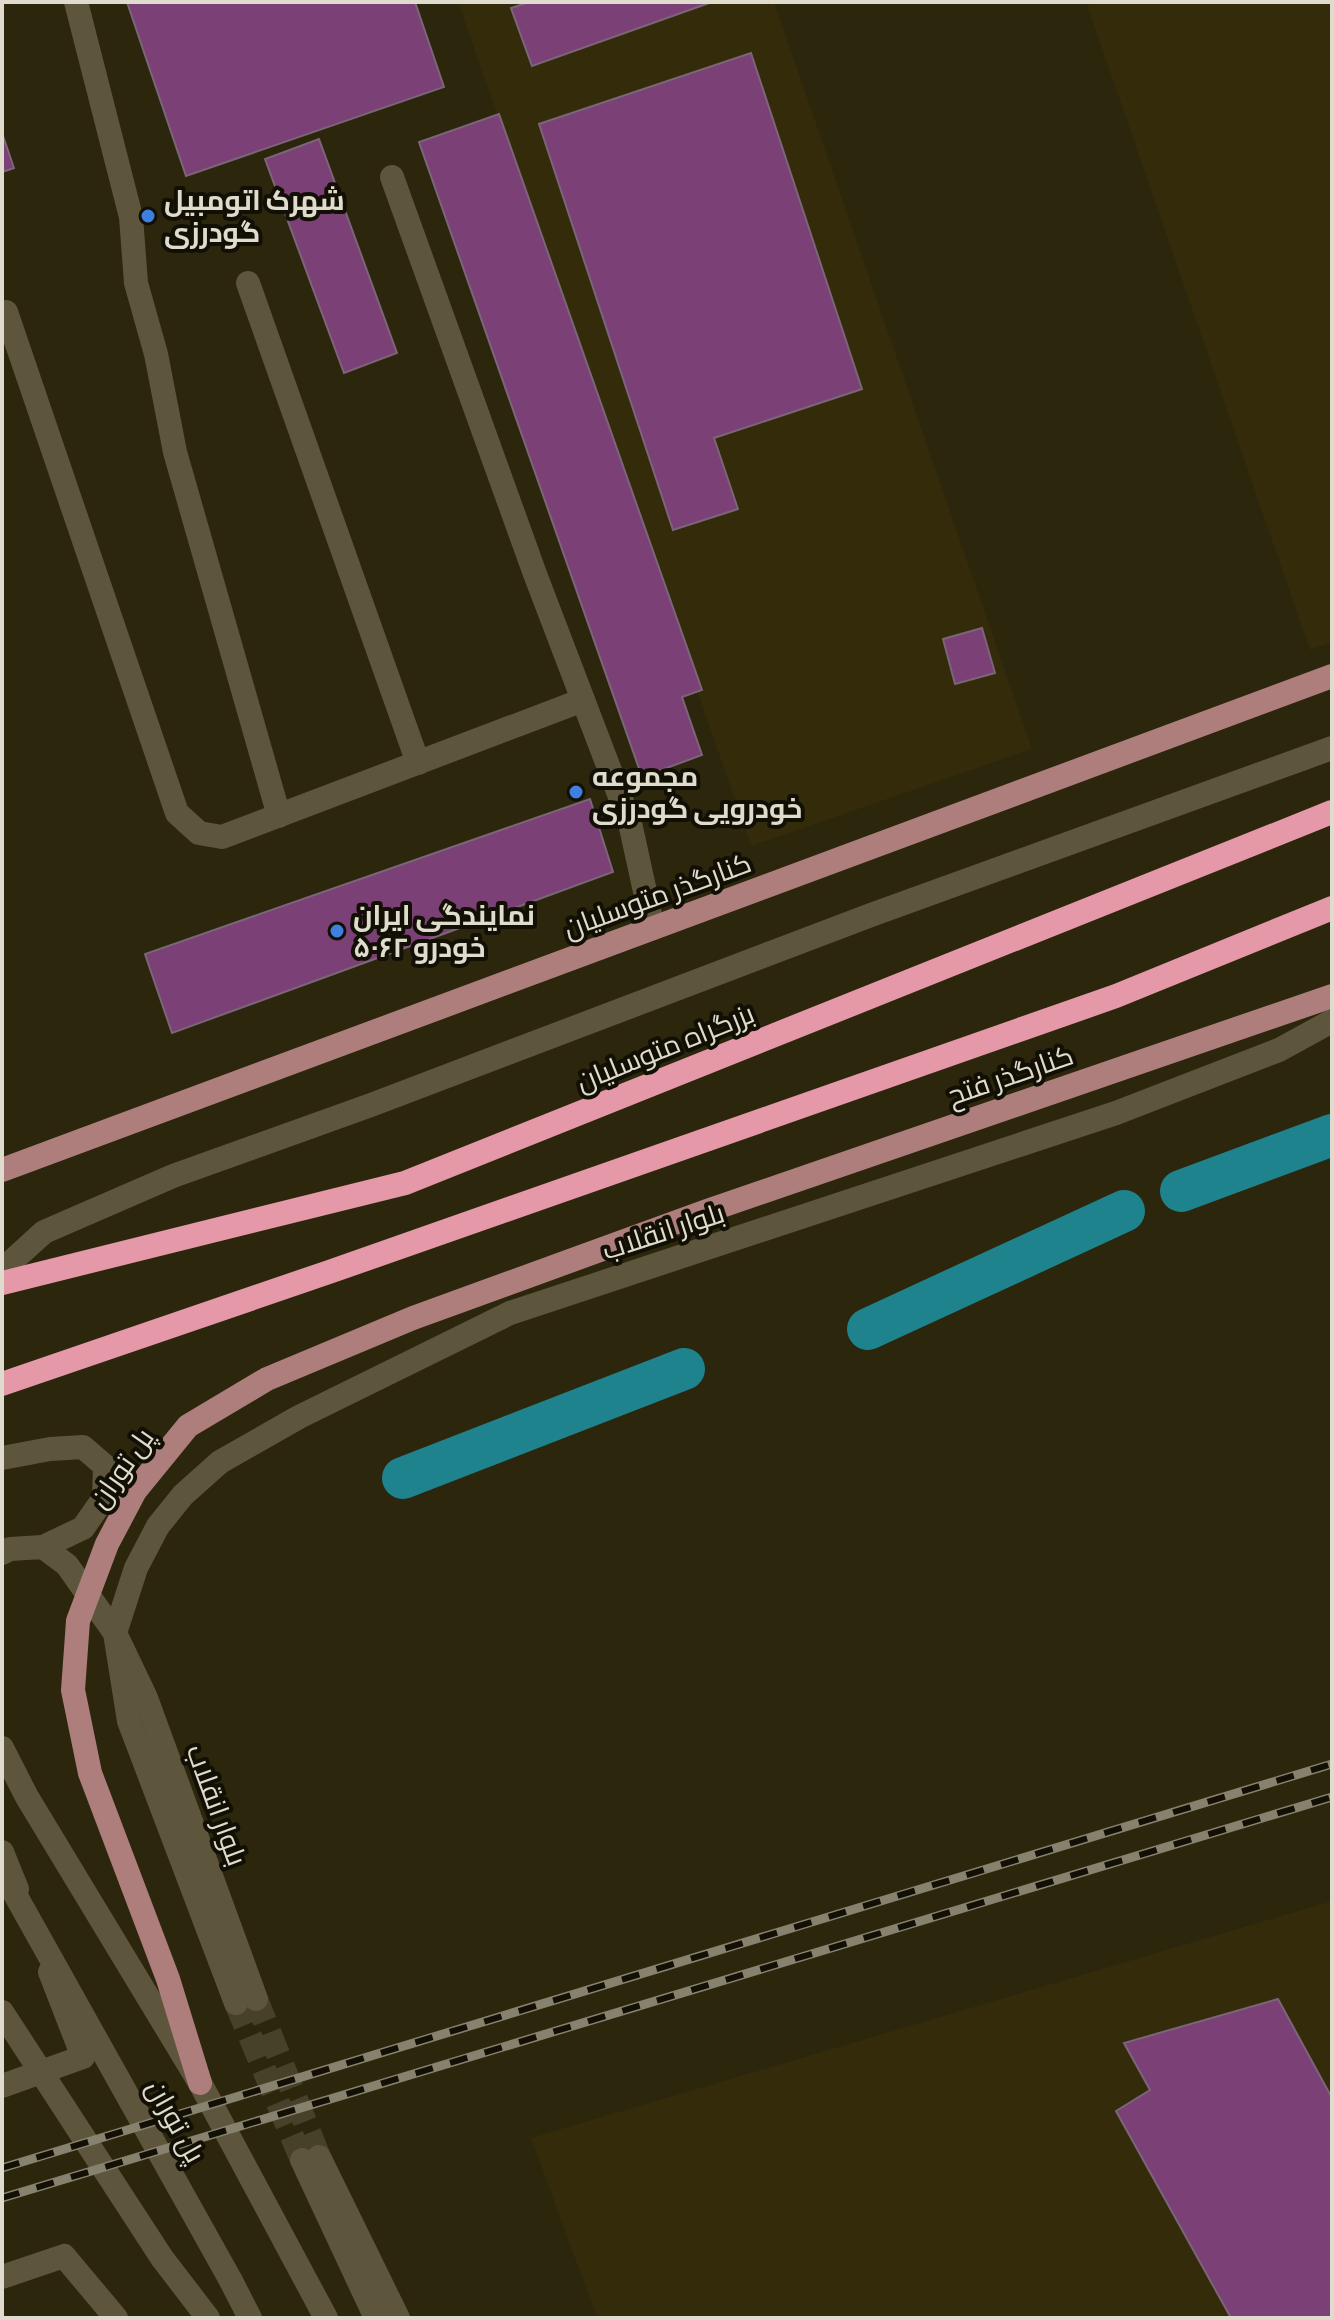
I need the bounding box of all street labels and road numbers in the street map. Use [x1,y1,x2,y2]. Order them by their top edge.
street label: کنارگذر متوسلیان [559,846,756,945]
street label: بزرگراه متوسلیان [571,997,759,1098]
street label: کنارگذر فتح [943,1039,1078,1114]
street label: بلوار انقلاب [598,1196,728,1267]
street label: پل توران [82,1422,163,1516]
street label: بلوار انقلاب [179,1740,254,1870]
street label: پل توران [138,2074,212,2170]

